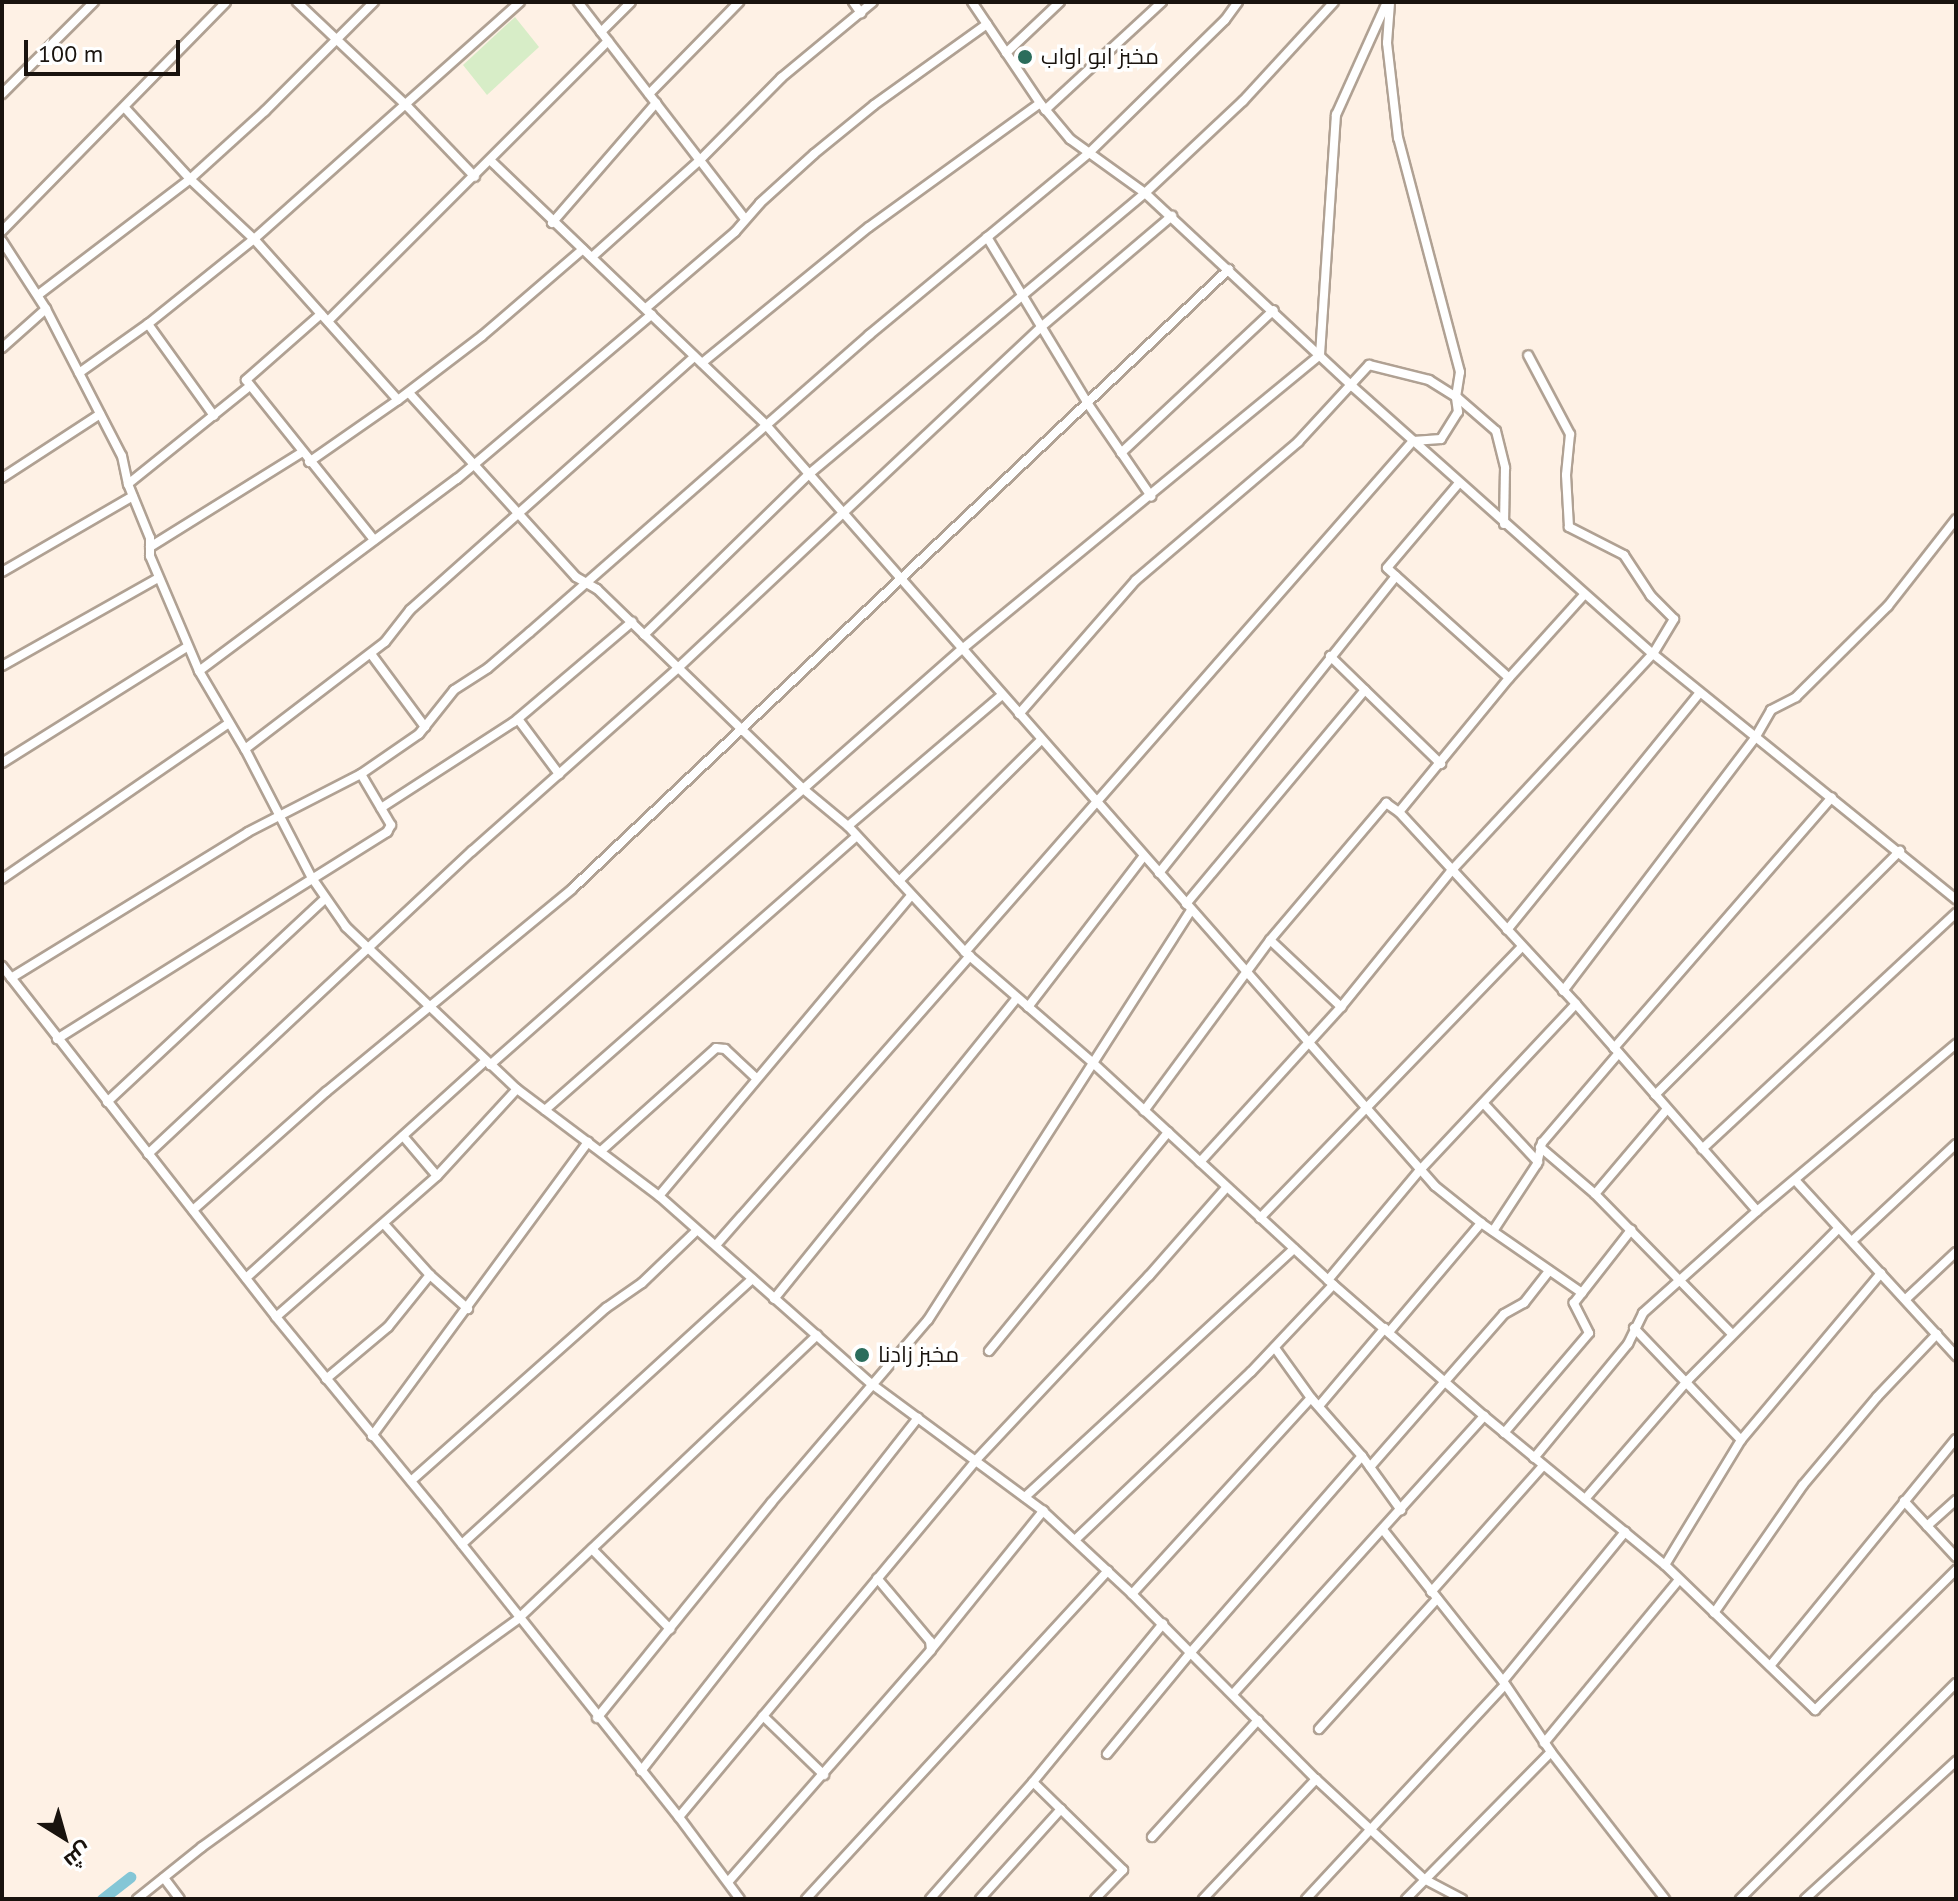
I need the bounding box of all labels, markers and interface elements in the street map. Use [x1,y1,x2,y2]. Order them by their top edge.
scale bar [28,24,184,74]
text: 100 m [38,38,103,69]
place label: مخبز ابو اواب [1041,44,1159,70]
marker: مخبز ابو اواب [1016,48,1034,66]
place label: مخبز زادنا [878,1342,959,1368]
marker: مخبز زادنا [853,1346,871,1364]
north arrow [24,1797,104,1877]
text: ش [59,1836,98,1876]

